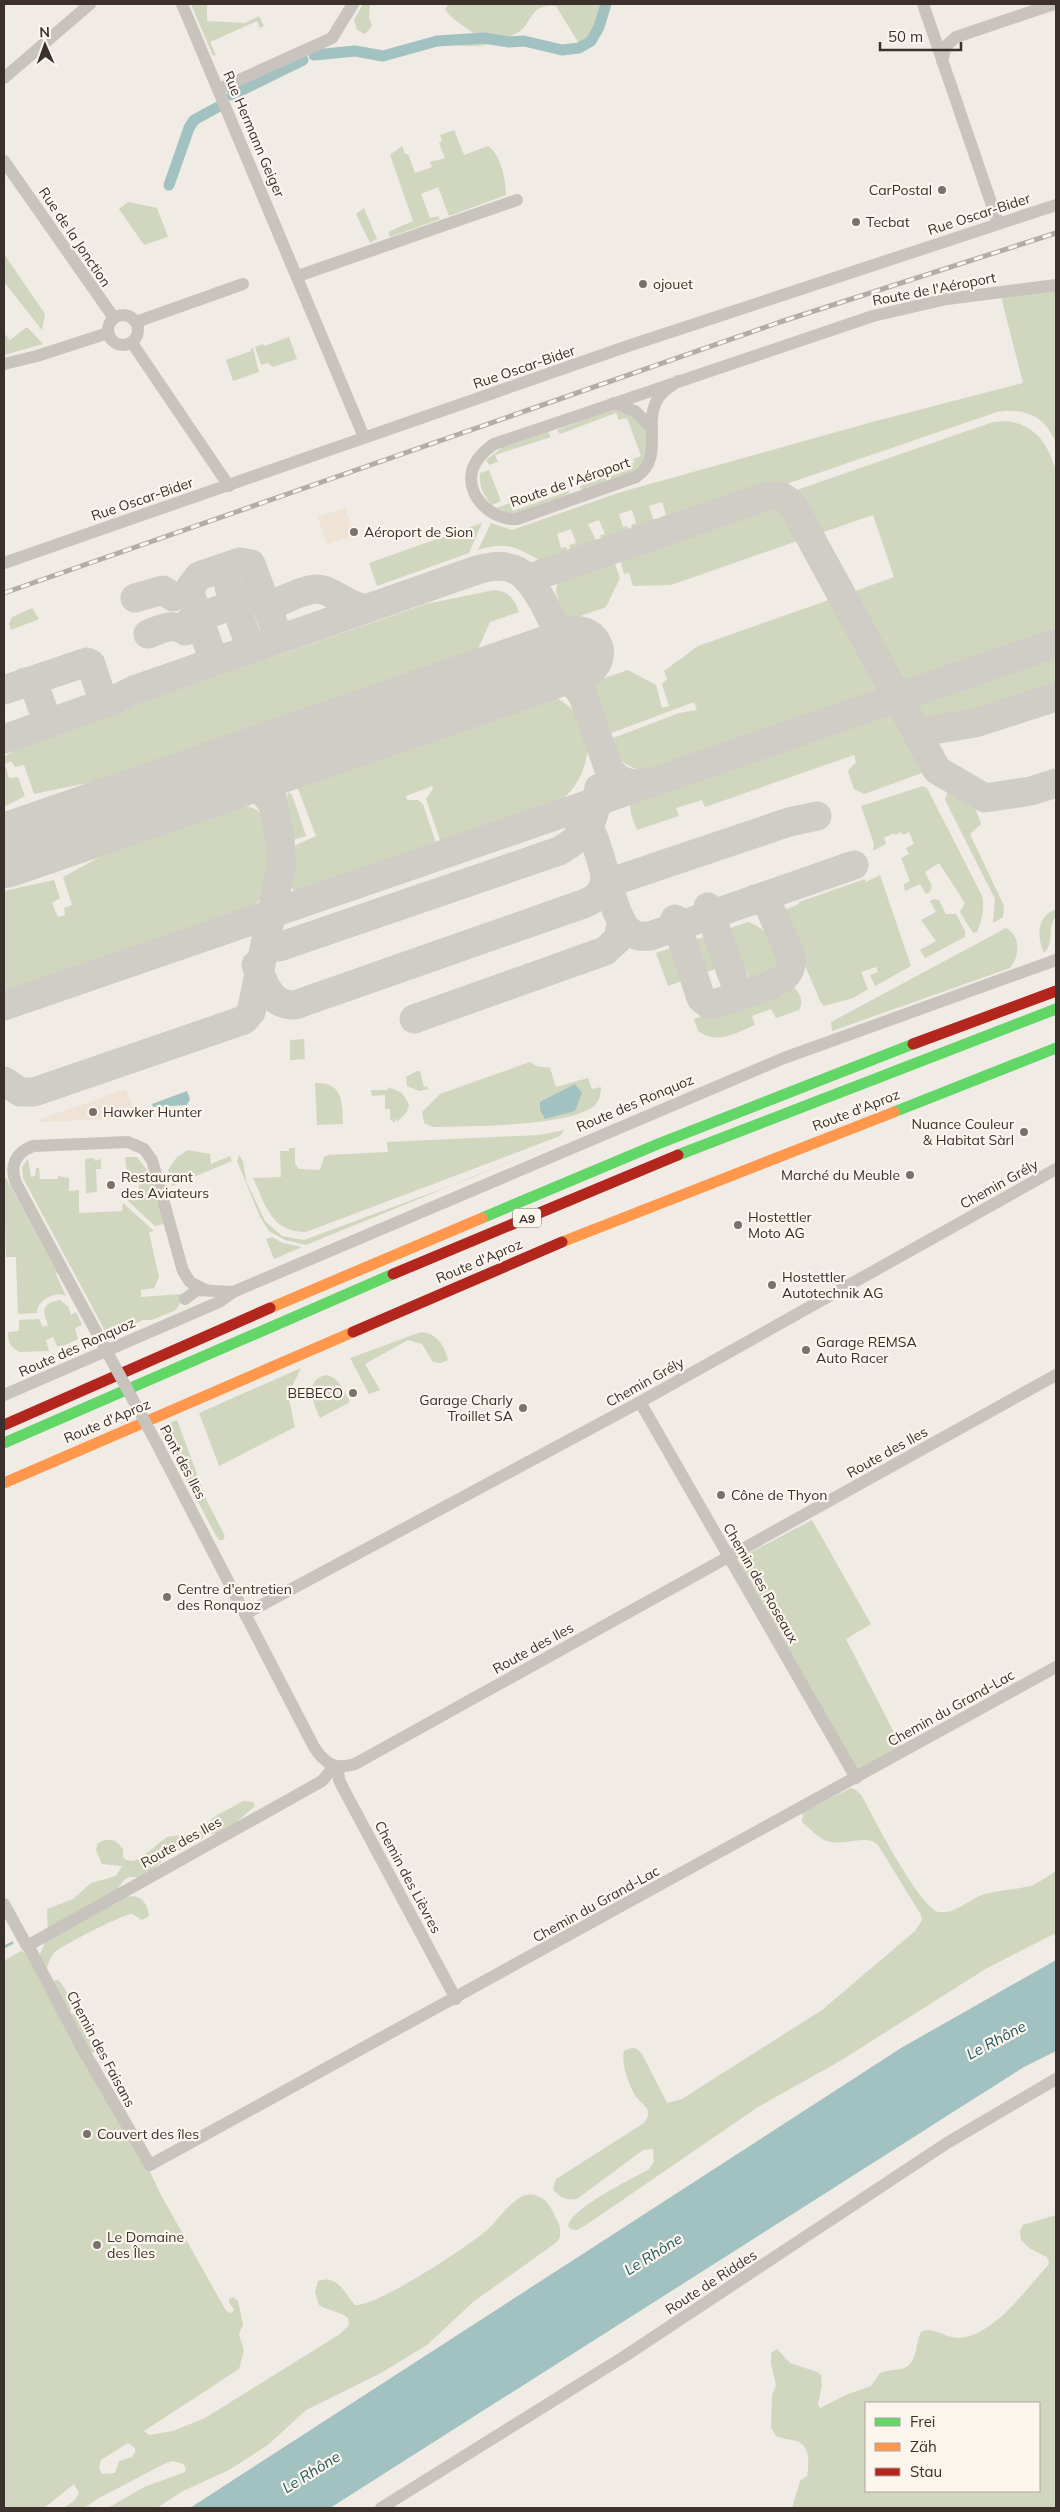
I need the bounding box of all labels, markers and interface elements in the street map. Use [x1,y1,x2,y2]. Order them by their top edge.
north arrow [20,20,70,70]
scale bar [880,20,961,52]
text: N [39,23,50,41]
text: 50 m [888,27,923,46]
street label: Rue Hermann Geiger [219,68,289,201]
place label: CarPostal [869,181,932,199]
street label: Rue de la Jonction [35,184,115,290]
marker: CarPostal [936,184,948,196]
street label: Rue Oscar-Bider [925,189,1033,239]
place label: Tecbat [866,213,910,231]
marker: Tecbat [850,216,862,228]
street label: Route de l'Aéroport [871,268,997,310]
place label: ojouet [653,275,693,293]
marker: ojouet [637,278,649,290]
street label: Rue Oscar-Bider [471,341,578,393]
street label: Route de l'Aéroport [508,453,632,511]
street label: Rue Oscar-Bider [89,473,196,525]
place label: Aéroport de Sion [364,523,473,541]
marker: Aéroport de Sion [348,526,360,538]
street label: Route des Ronquoz [574,1070,696,1136]
street label: Route d'Aproz [810,1085,902,1135]
place label: Hawker Hunter [103,1103,203,1121]
marker: Hawker Hunter [87,1106,99,1118]
place label: Nuance Couleur & Habitat Sàrl [912,1115,1015,1149]
marker: Nuance Couleur & Habitat Sàrl [1018,1126,1030,1138]
street label: Chemin Grély [957,1155,1042,1213]
place label: Marché du Meuble [781,1166,900,1184]
place label: Restaurant des Aviateurs [121,1168,209,1202]
marker: Marché du Meuble [904,1169,916,1181]
marker: Restaurant des Aviateurs [105,1179,117,1191]
road number: A9 [513,1208,541,1228]
place label: Hostettler Moto AG [748,1208,813,1242]
marker: Hostettler Moto AG [732,1219,744,1231]
street label: Route d'Aproz [433,1235,525,1287]
place label: Hostettler Autotechnik AG [782,1268,883,1302]
marker: Hostettler Autotechnik AG [766,1279,778,1291]
street label: Route des Ronquoz [16,1313,138,1381]
place label: Garage REMSA Auto Racer [816,1333,917,1367]
marker: Garage REMSA Auto Racer [800,1344,812,1356]
street label: Chemin Grély [603,1353,688,1411]
place label: BEBECO [287,1384,343,1402]
marker: BEBECO [347,1387,359,1399]
place label: Garage Charly Troillet SA [419,1391,514,1425]
street label: Route d'Aproz [61,1395,153,1447]
marker: Garage Charly Troillet SA [517,1402,529,1414]
street label: Pont des Iles [156,1422,210,1502]
street label: Route des Iles [843,1422,931,1482]
place label: Cône de Thyon [731,1486,827,1504]
marker: Cône de Thyon [715,1489,727,1501]
street label: Chemin des Roseaux [719,1520,803,1647]
place label: Centre d'entretien des Ronquoz [177,1580,292,1614]
marker: Centre d'entretien des Ronquoz [161,1591,173,1603]
street label: Route des Iles [489,1618,577,1678]
street label: Chemin du Grand-Lac [884,1666,1018,1750]
street label: Route des Iles [137,1812,225,1872]
street label: Chemin des Lièvres [371,1818,445,1936]
street label: Chemin du Grand-Lac [529,1862,663,1946]
street label: Chemin des Faisans [63,1988,139,2110]
water label: Le Rhône [963,2016,1029,2064]
place label: Couvert des îles [97,2125,199,2143]
marker: Couvert des îles [81,2128,93,2140]
place label: Le Domaine des Îles [107,2228,184,2262]
water label: Le Rhône [620,2229,686,2279]
marker: Le Domaine des Îles [91,2239,103,2251]
street label: Route de Riddes [662,2246,760,2318]
legend [865,2402,1040,2492]
text: Frei [910,2412,935,2431]
text: Zäh [910,2437,937,2456]
water label: Le Rhône [278,2447,344,2497]
text: Stau [910,2462,942,2481]

